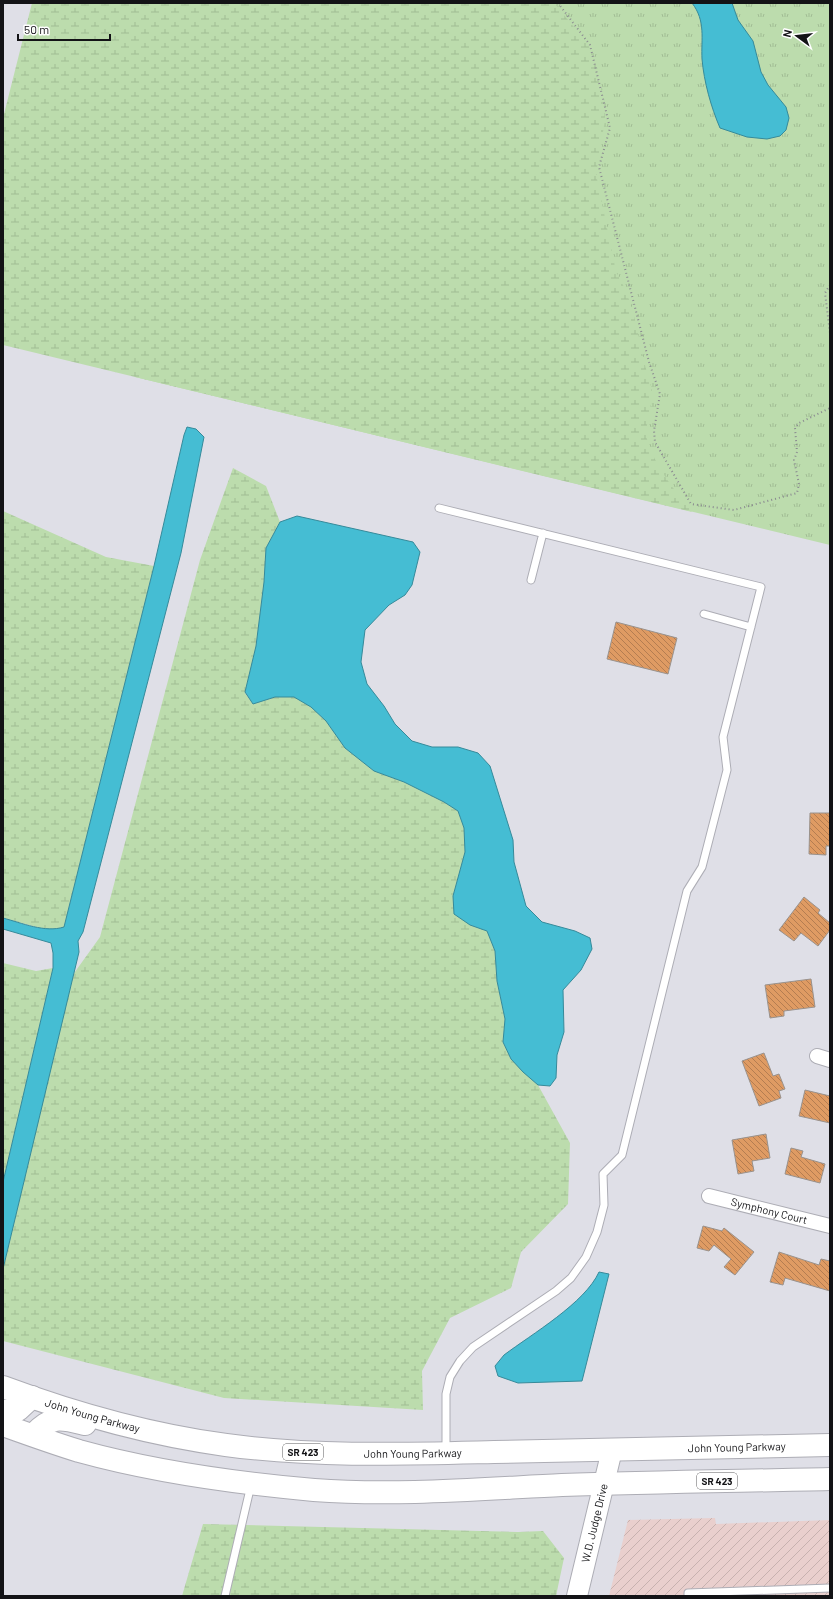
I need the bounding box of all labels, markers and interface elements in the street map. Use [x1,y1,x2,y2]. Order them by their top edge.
scale bar [18,16,110,42]
north arrow [777,16,817,56]
text: 50 m [24,22,49,36]
text: N [780,28,794,39]
street label: Symphony Court [730,1195,809,1226]
street label: John Young Parkway [43,1395,141,1435]
street label: John Young Parkway [688,1439,786,1454]
road number: SR 423 [283,1444,323,1460]
street label: John Young Parkway [364,1446,462,1460]
road number: SR 423 [697,1473,737,1489]
street label: W.D. Judge Drive [578,1482,610,1564]

